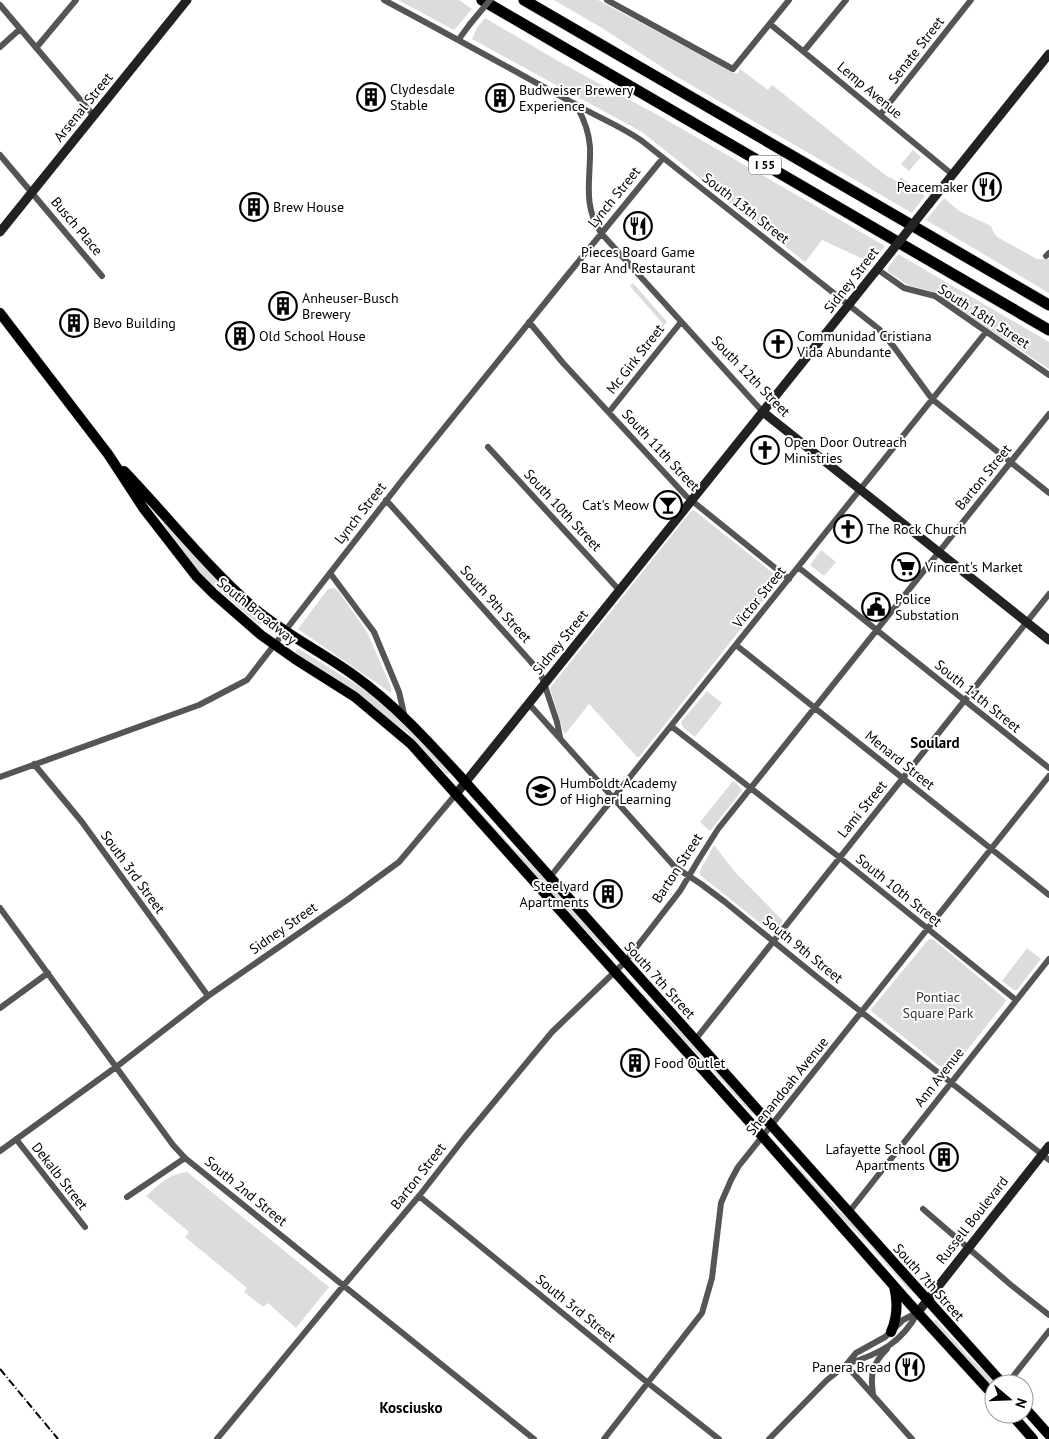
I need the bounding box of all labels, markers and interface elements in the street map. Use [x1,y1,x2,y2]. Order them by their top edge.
street label: Senate Street [884,13,948,87]
street label: Lemp Avenue [834,58,906,122]
street label: Arsenal Street [50,68,117,145]
place label: Clydesdale Stable [390,80,455,114]
place label: Budweiser Brewery Experience [519,81,634,115]
building icon: Clydesdale Stable [356,82,386,112]
building icon: Budweiser Brewery Experience [485,83,515,113]
road number: I 55 [749,156,781,174]
street label: Lynch Street [584,163,644,231]
street label: South 13th Street [699,168,793,248]
restaurant icon: Peacemaker [972,172,1002,202]
place label: Peacemaker [897,178,968,196]
building icon: Brew House [239,192,269,222]
street label: Busch Place [47,193,107,259]
place label: Brew House [273,198,344,216]
restaurant icon: Pieces Board Game Bar And Restaurant [623,211,653,241]
place label: Pieces Board Game Bar And Restaurant [581,243,695,277]
street label: Sidney Street [820,243,882,317]
street label: South 18th Street [935,280,1033,352]
place label: Anheuser-Busch Brewery [302,289,399,323]
building icon: Anheuser-Busch Brewery [268,291,298,321]
building icon: Bevo Building [59,308,89,338]
place label: Bevo Building [93,314,176,332]
street label: Mc Girk Street [602,320,668,398]
building icon: Old School House [225,321,255,351]
place label: Old School House [259,327,366,345]
place label: Communidad Cristiana Vida Abundante [796,327,932,361]
church icon: Communidad Cristiana Vida Abundante [763,329,793,359]
street label: South 12th Street [708,332,794,420]
street label: South 11th Street [618,405,704,495]
place label: Open Door Outreach Ministries [784,433,907,467]
church icon: Open Door Outreach Ministries [750,435,780,465]
street label: Barton Street [951,440,1015,514]
street label: South 10th Street [520,465,606,555]
street label: Lynch Street [330,478,390,548]
bar icon: Cat's Meow [653,490,683,520]
place label: Cat's Meow [582,496,650,514]
church icon: The Rock Church [833,514,863,544]
place label: The Rock Church [867,520,967,538]
supermarket icon: Vincent's Market [891,552,921,582]
place label: Vincent's Market [924,558,1023,576]
street label: South 9th Street [456,562,536,647]
street label: Victor Street [728,562,790,632]
street label: South Broadway [214,573,301,649]
place label: Police Substation [895,590,959,624]
public building icon: Police Substation [861,592,891,622]
street label: Sidney Street [528,606,592,678]
street label: South 11th Street [931,656,1025,736]
street label: Menard Street [861,726,939,794]
district label: Soulard [910,733,960,752]
place label: Humboldt Academy of Higher Learning [560,774,677,808]
school or university icon: Humboldt Academy of Higher Learning [526,776,556,806]
street label: Lami Street [833,777,891,841]
street label: South 3rd Street [97,827,169,917]
street label: Barton Street [648,830,706,906]
street label: South 10th Street [852,850,946,930]
place label: Steelyard Apartments [520,877,589,911]
building icon: Steelyard Apartments [593,879,623,909]
street label: Sidney Street [246,898,321,958]
street label: South 9th Street [759,911,847,987]
street label: South 7th Street [621,938,700,1023]
park label: Pontiac Square Park [903,988,974,1022]
street label: Shenandoah Avenue [742,1033,832,1139]
street label: Ann Avenue [910,1044,968,1110]
building icon: Food Outlet [620,1048,650,1078]
place label: Food Outlet [654,1054,726,1072]
street label: Dekalb Street [28,1139,92,1214]
street label: Barton Street [386,1139,450,1213]
place label: Lafayette School Apartments [826,1140,925,1174]
building icon: Lafayette School Apartments [929,1142,959,1172]
street label: South 2nd Street [201,1152,291,1230]
street label: Russell Boulevard [932,1172,1012,1268]
street label: South 7th Street [890,1240,969,1325]
street label: South 3rd Street [532,1270,620,1346]
restaurant icon: Panera Bread [895,1352,925,1382]
place label: Panera Bread [812,1358,891,1376]
north arrow [984,1374,1034,1424]
text: N [1011,1396,1031,1411]
district label: Kosciusko [379,1398,443,1417]

